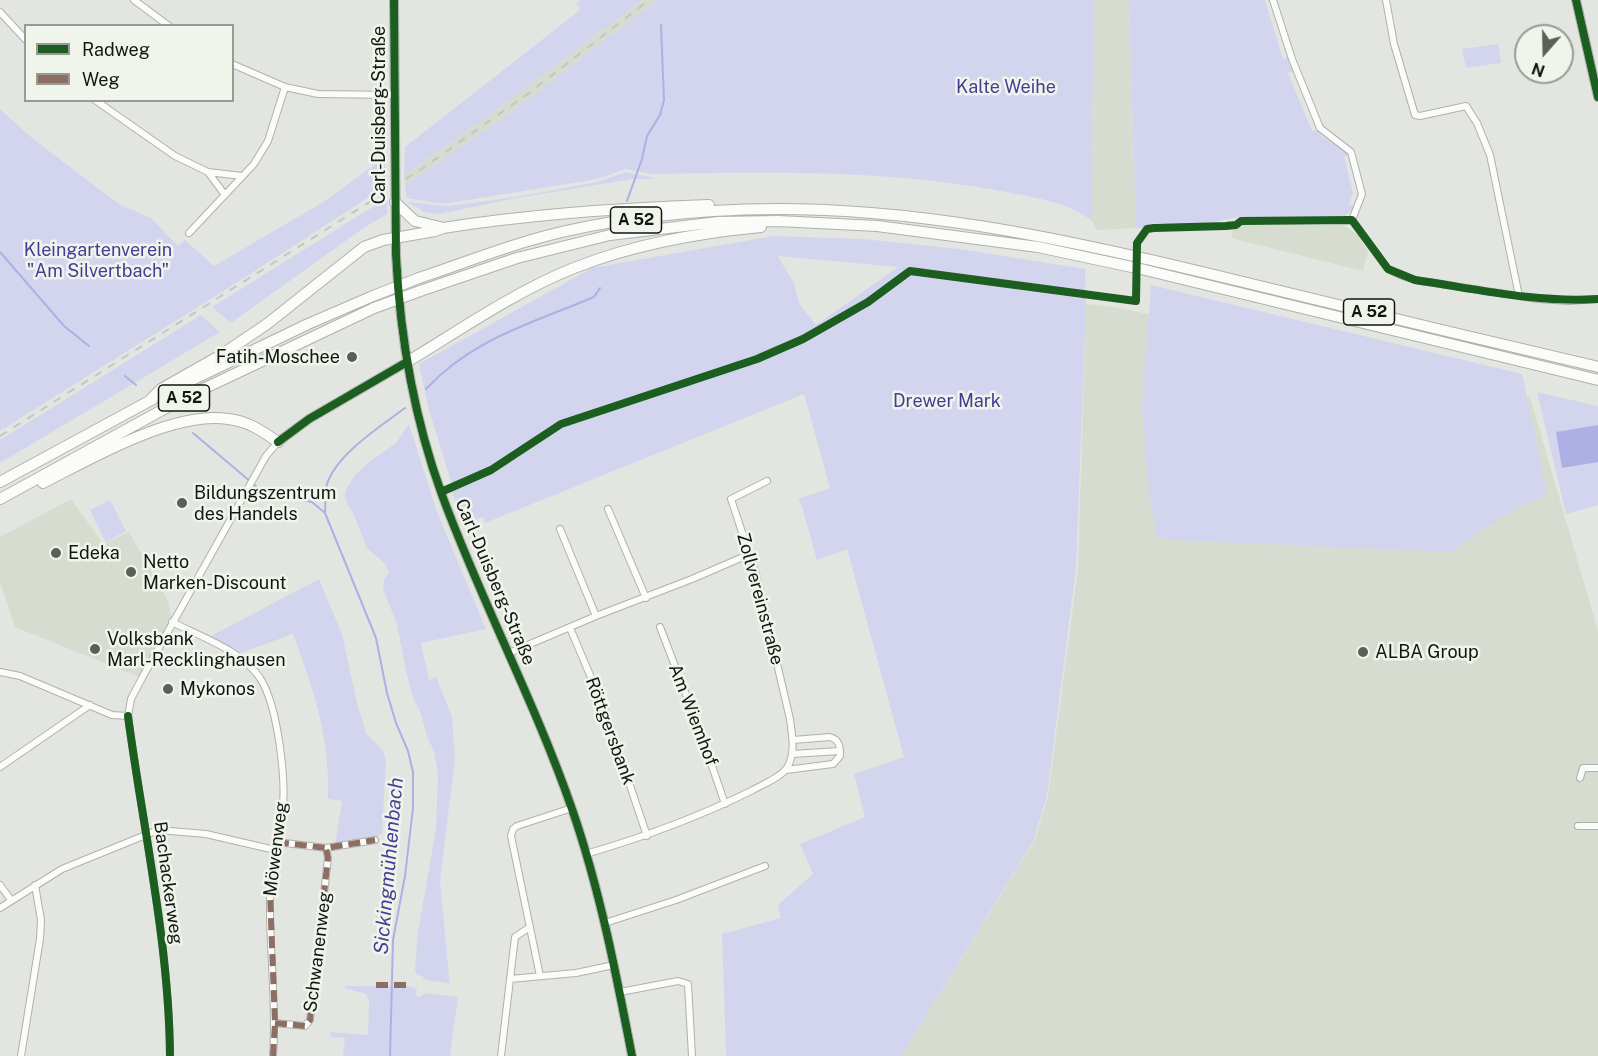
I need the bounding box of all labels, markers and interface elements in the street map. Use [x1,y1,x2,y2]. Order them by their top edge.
legend [24,24,234,102]
north arrow [1514,24,1574,84]
street label: Carl-Duisberg-Straße [368,26,390,204]
text: Radweg [82,39,150,60]
text: N [1529,58,1547,81]
text: Weg [82,69,120,90]
park label: Kalte Weihe [956,76,1056,98]
road number: A 52 [610,207,662,233]
park label: Kleingartenverein "Am Silvertbach" [24,239,172,282]
road number: A 52 [1344,299,1394,325]
place label: Fatih-Moschee [216,346,340,368]
marker: Fatih-Moschee [345,350,359,364]
road number: A 52 [158,385,210,411]
park label: Drewer Mark [893,390,1001,412]
place label: Bildungszentrum des Handels [194,482,336,524]
marker: Bildungszentrum des Handels [175,496,189,510]
street label: Carl-Duisberg-Straße [450,496,540,668]
street label: Zollvereinstraße [732,530,788,668]
place label: Edeka [68,542,120,564]
marker: Edeka [49,546,63,560]
place label: Netto Marken-Discount [143,551,286,594]
marker: Netto Marken-Discount [124,565,138,579]
place label: Volksbank Marl-Recklinghausen [107,628,286,670]
place label: ALBA Group [1375,641,1479,663]
marker: Volksbank Marl-Recklinghausen [88,642,102,656]
marker: ALBA Group [1356,645,1370,659]
street label: Am Wiemhof [664,661,722,769]
street label: Röttgersbank [580,674,640,788]
place label: Mykonos [180,678,255,700]
marker: Mykonos [161,682,175,696]
water label: Sickingmühlenbach [369,776,409,956]
street label: Möwenweg [259,800,293,898]
street label: Bachackerweg [149,820,187,946]
street label: Schwanenweg [300,890,336,1014]

